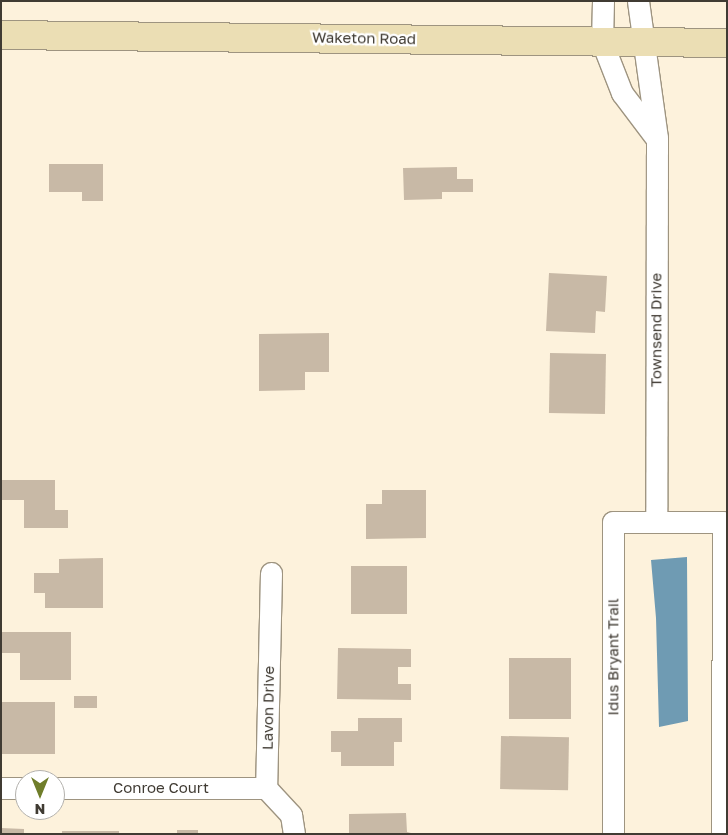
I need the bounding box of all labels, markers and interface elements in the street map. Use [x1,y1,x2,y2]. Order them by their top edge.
street label: Waketon Road [312,28,416,48]
street label: Townsend Drive [647,273,665,387]
street label: Idus Bryant Trail [604,598,622,716]
street label: Lavon Drive [258,666,278,750]
north arrow [15,770,65,820]
street label: Conroe Court [113,779,209,797]
text: N [35,801,45,818]

